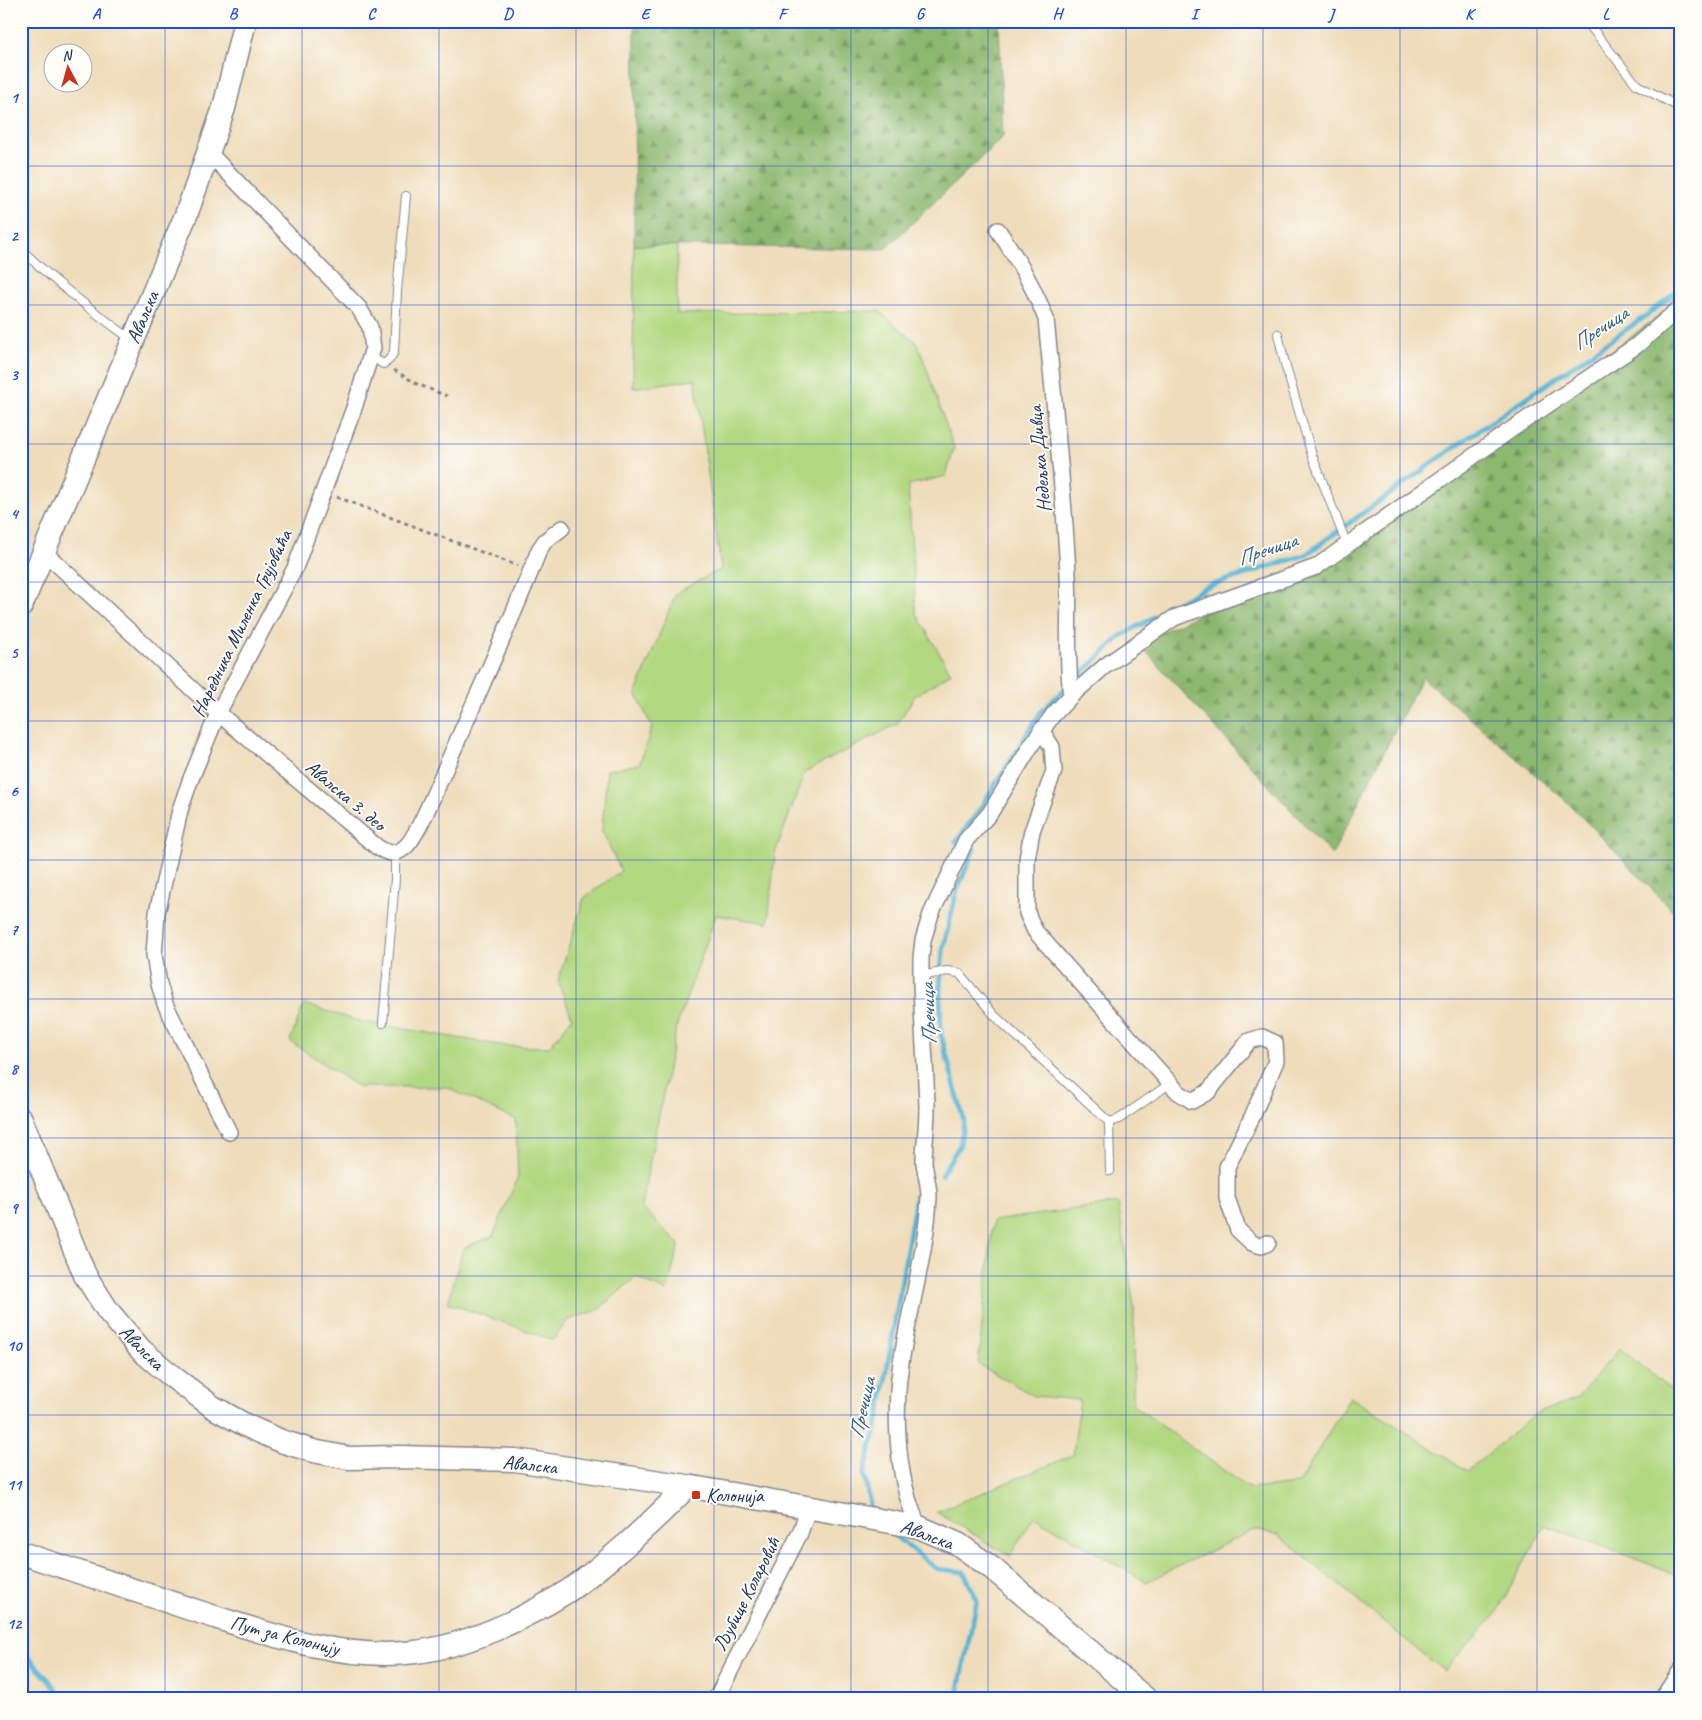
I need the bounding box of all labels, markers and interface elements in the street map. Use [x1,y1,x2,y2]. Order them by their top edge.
text: A [92,4,102,24]
text: B [229,4,239,24]
text: C [367,4,377,24]
text: D [503,4,514,24]
text: E [641,4,652,24]
text: F [778,4,789,24]
text: G [916,4,926,24]
text: H [1052,4,1064,24]
text: I [1191,4,1201,24]
text: J [1327,4,1336,24]
text: K [1465,4,1477,24]
text: L [1603,4,1611,24]
north arrow [42,42,92,92]
text: N [61,46,74,64]
text: 1 [10,88,19,108]
text: 2 [10,226,19,246]
street label: Авалска [120,286,165,347]
water label: Пречица [1567,299,1635,356]
text: 3 [10,365,19,385]
street label: Недељка Дивца [1022,403,1057,513]
text: 4 [10,504,19,524]
street label: Наредника Миленка Грујовића [185,524,298,721]
water label: Пречица [1234,526,1303,571]
text: 5 [11,643,20,663]
street label: Авалска 3. део [300,754,393,838]
text: 6 [10,781,19,801]
text: 7 [10,920,19,940]
water label: Пречица [913,980,943,1045]
text: 8 [10,1059,19,1079]
text: 9 [10,1198,19,1218]
street label: Авалска [114,1319,171,1377]
text: 10 [7,1336,23,1356]
water label: Пречица [843,1373,882,1441]
street label: Авалска [502,1449,560,1480]
text: 11 [7,1475,23,1495]
place label: Колонија [706,1483,765,1508]
marker: Колонија [690,1489,702,1501]
street label: Авалска [897,1513,958,1556]
street label: Љубице Коларовић [707,1532,786,1655]
street label: Пут за Колонију [228,1610,344,1662]
text: 12 [7,1614,23,1634]

